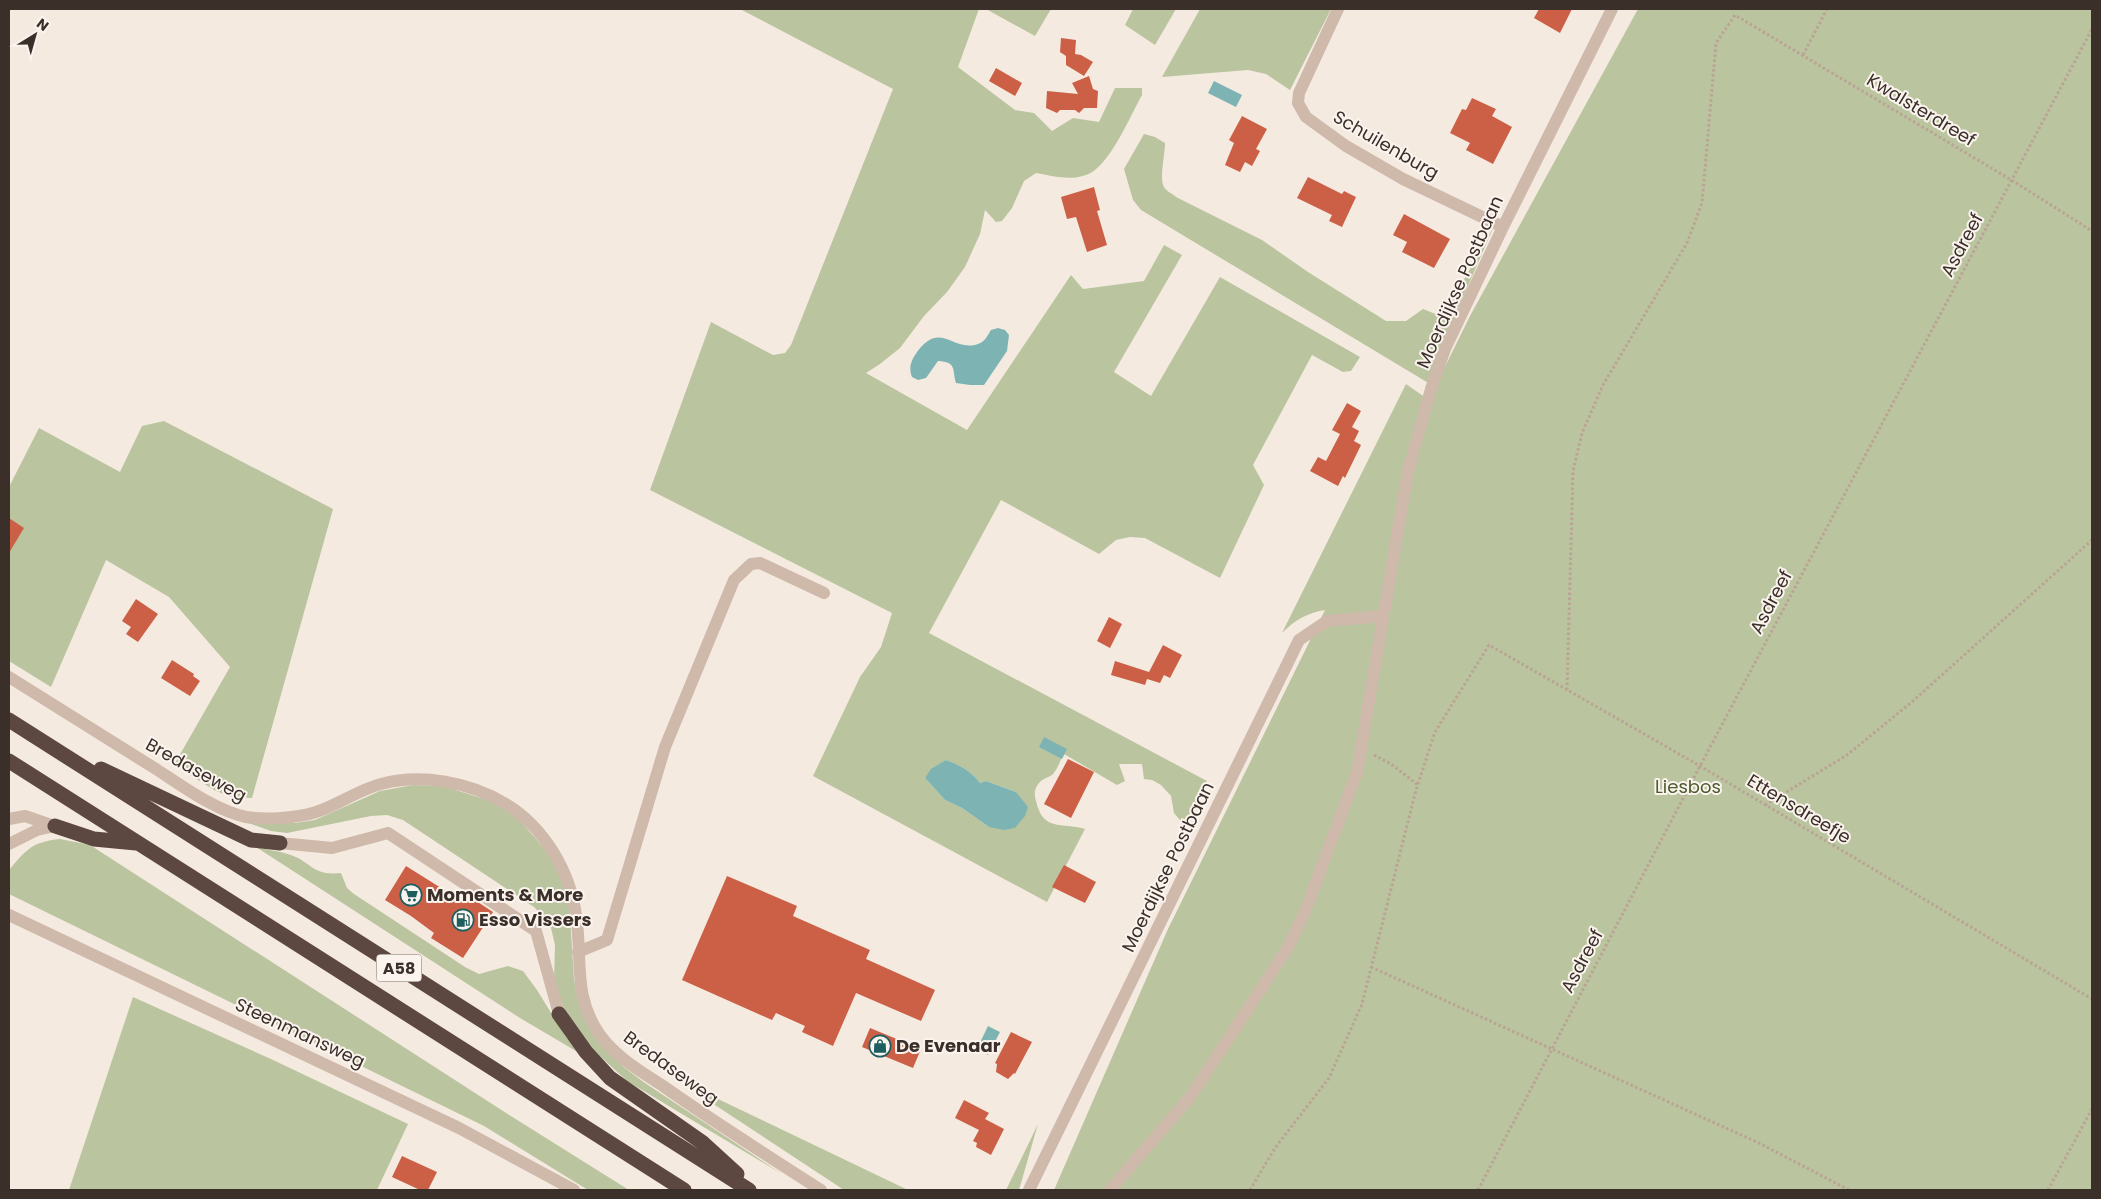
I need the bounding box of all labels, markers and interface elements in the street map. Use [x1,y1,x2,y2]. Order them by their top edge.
north arrow [10,10,60,60]
text: N [33,13,53,36]
street label: Kwalsterdreef [1862,67,1981,152]
street label: Schuilenburg [1329,104,1444,185]
street label: Moerdijkse Postbaan [1410,192,1509,372]
street label: Asdreef [1934,209,1989,281]
street label: Asdreef [1743,566,1798,638]
street label: Bredaseweg [141,732,251,808]
street label: Ettensdreefje [1743,768,1856,849]
park label: Liesbos [1655,774,1721,799]
street label: Moerdijkse Postbaan [1115,777,1220,956]
place label: Moments & More [427,882,583,907]
supermarket icon: Moments & More [399,883,423,907]
place label: Esso Vissers [479,907,591,932]
fuel station icon: Esso Vissers [451,908,475,932]
street label: Asdreef [1554,925,1609,997]
road number: A58 [376,954,422,981]
street label: Steenmansweg [231,991,369,1074]
street label: Bredaseweg [619,1025,724,1111]
place label: De Evenaar [896,1033,1001,1058]
shop icon: De Evenaar [868,1034,892,1058]

